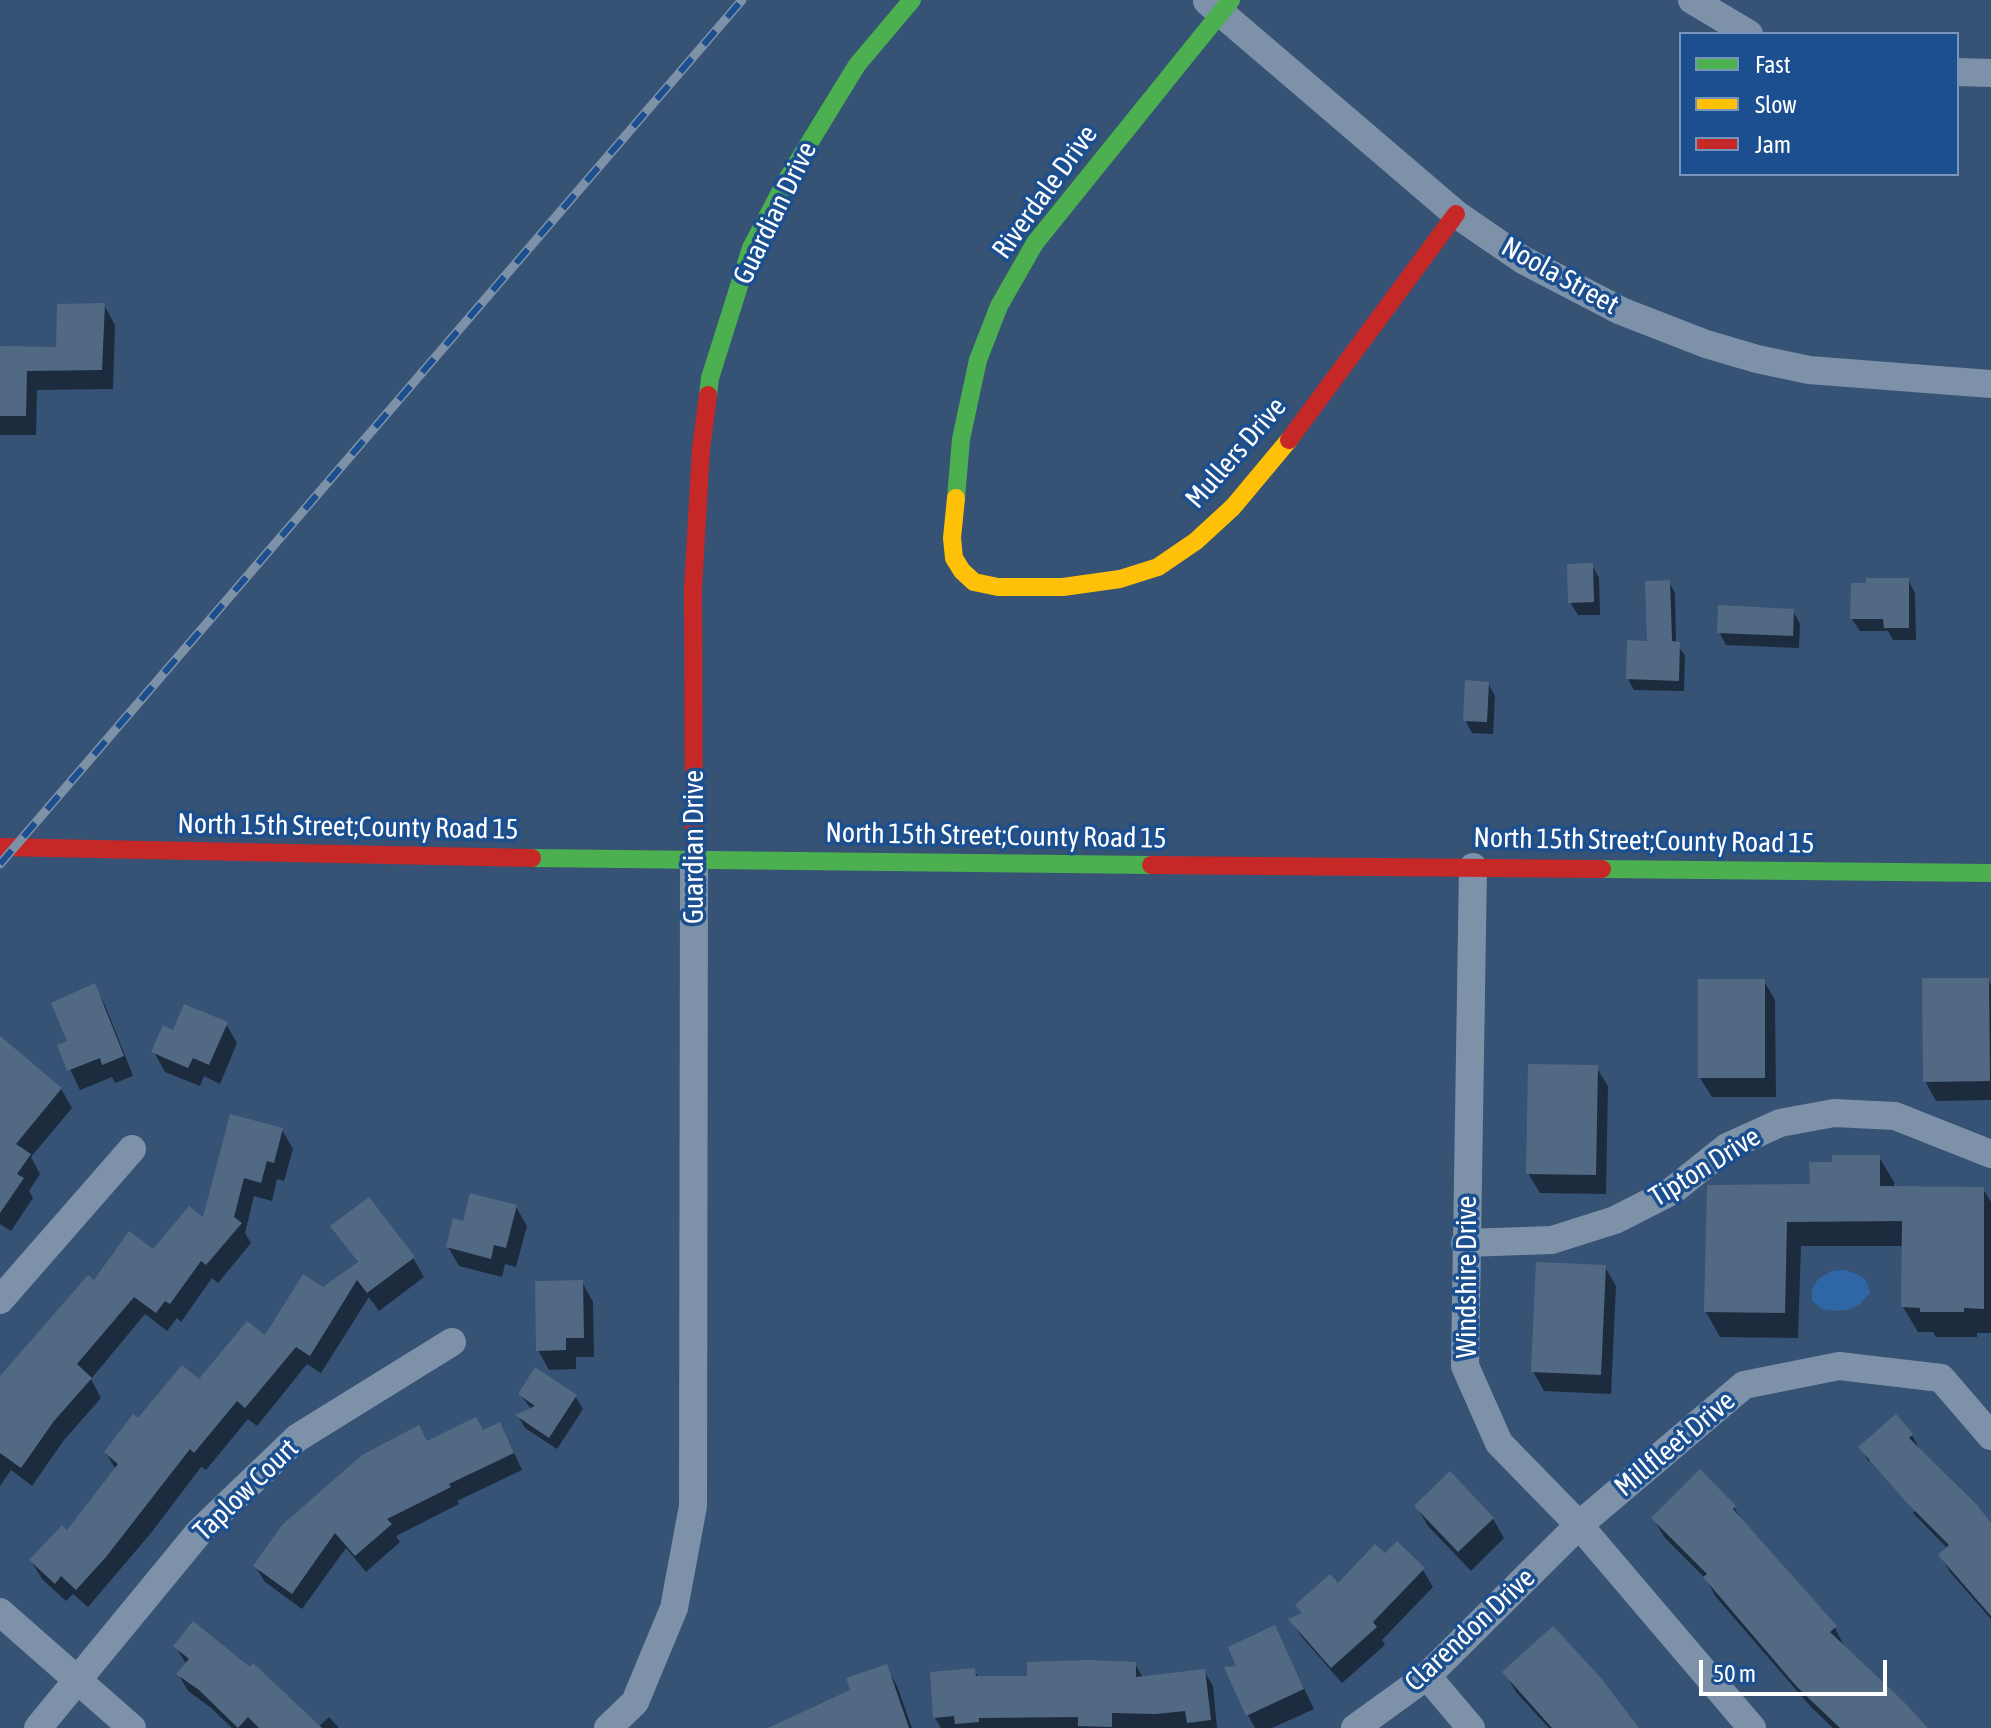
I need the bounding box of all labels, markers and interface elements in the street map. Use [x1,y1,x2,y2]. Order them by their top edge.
legend [1679,32,1959,176]
text: Fast [1755,51,1791,78]
text: Slow [1755,91,1797,118]
street label: Riverdale Drive [985,119,1105,265]
text: Jam [1755,131,1791,158]
street label: Guardian Drive [726,136,824,290]
street label: Noola Street [1496,230,1624,322]
street label: Mullers Drive [1179,391,1293,515]
street label: Guardian Drive [677,770,711,924]
street label: North 15th Street;County Road 15 [177,807,519,847]
street label: North 15th Street;County Road 15 [825,816,1167,856]
street label: North 15th Street;County Road 15 [1473,821,1815,861]
street label: Tipton Drive [1643,1120,1767,1214]
street label: Windshire Drive [1450,1196,1484,1358]
street label: Millfleet Drive [1608,1384,1742,1504]
street label: Taplow Court [187,1432,305,1548]
street label: Clarendon Drive [1398,1561,1542,1699]
scale bar [1703,1644,1891,1694]
text: 50 m [1713,1660,1756,1687]

